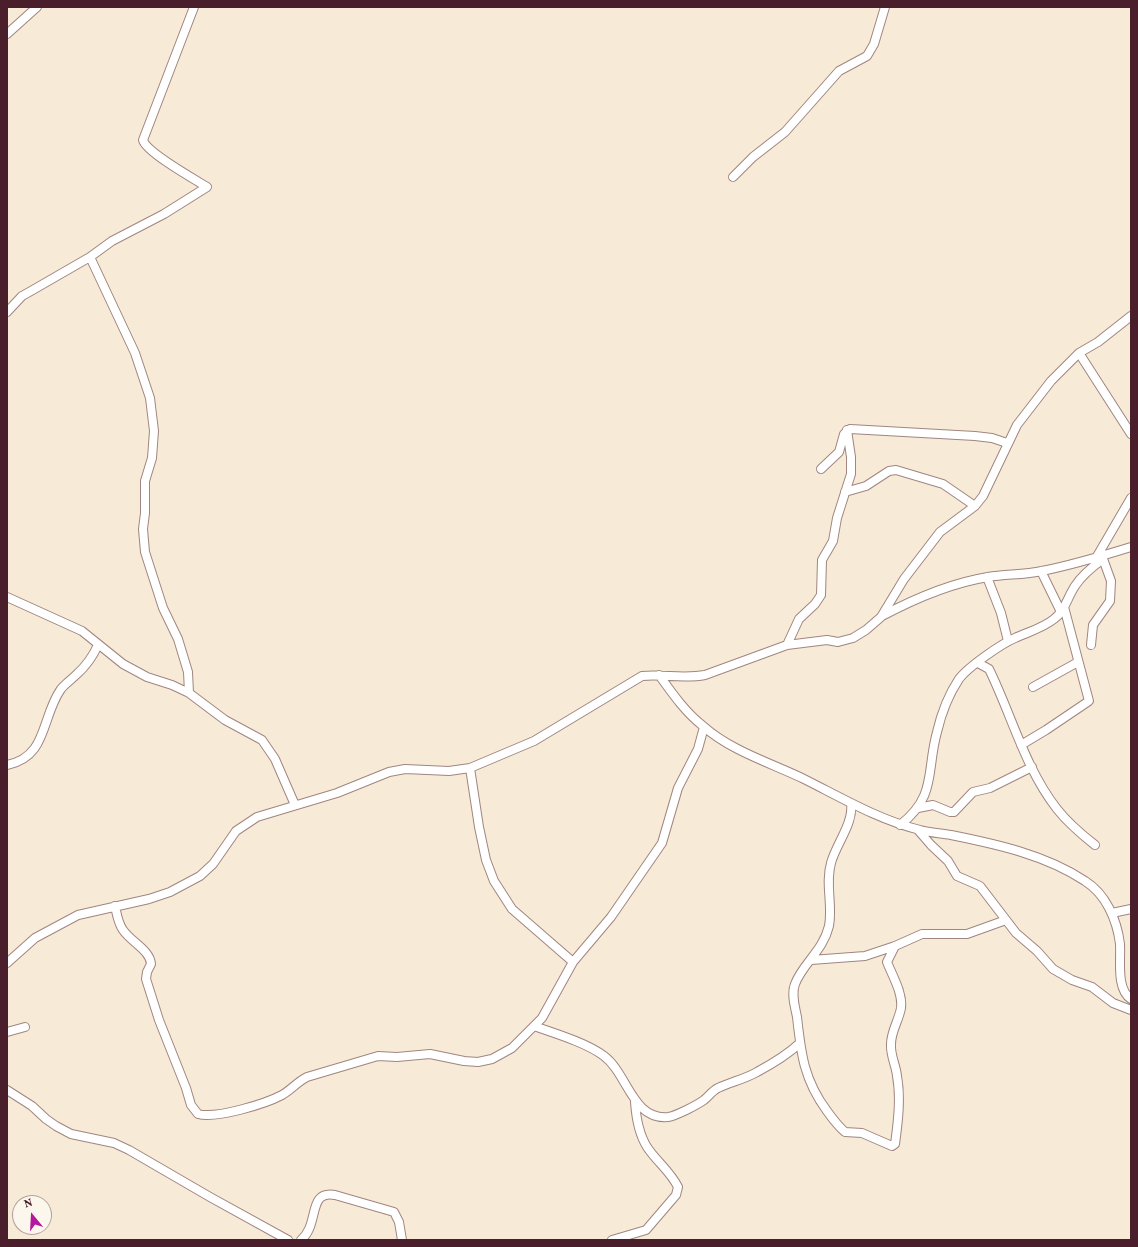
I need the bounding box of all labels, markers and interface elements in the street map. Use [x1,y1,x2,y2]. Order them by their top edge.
north arrow [12,1195,52,1235]
text: N [22,1196,35,1212]

